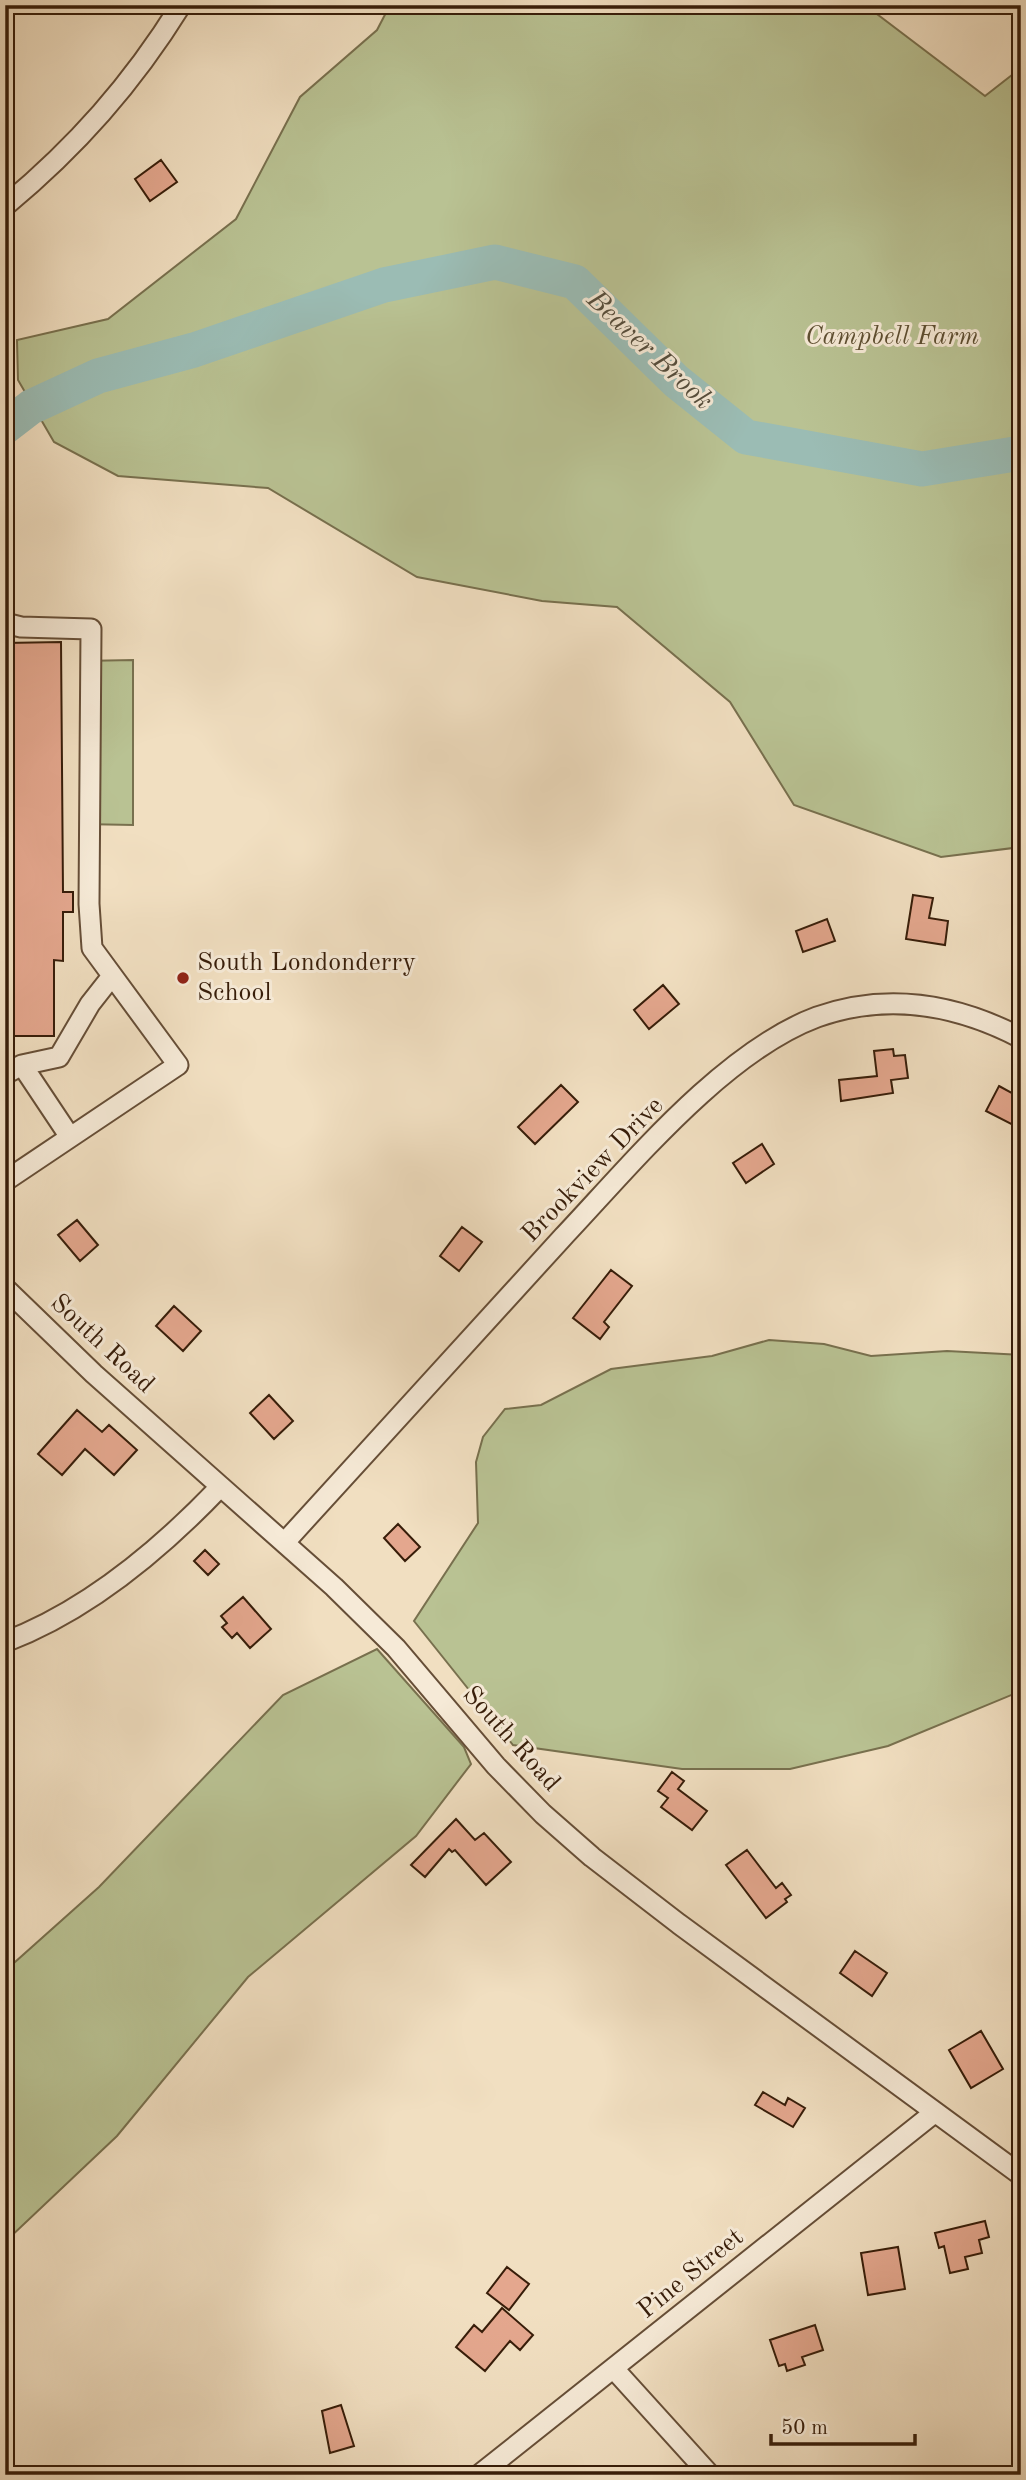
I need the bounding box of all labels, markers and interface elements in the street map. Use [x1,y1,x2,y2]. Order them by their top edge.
water label: Beaver Brook [580,285,717,416]
park label: Campbell Farm [805,324,979,350]
place label: South Londonderry School [197,950,416,1006]
marker: South Londonderry School [175,970,191,986]
street label: Brookview Drive [517,1092,669,1248]
street label: South Road [45,1290,159,1398]
street label: South Road [457,1681,565,1797]
street label: Pine Street [634,2224,748,2324]
scale bar [771,2403,914,2447]
text: 50 m [781,2418,828,2439]

